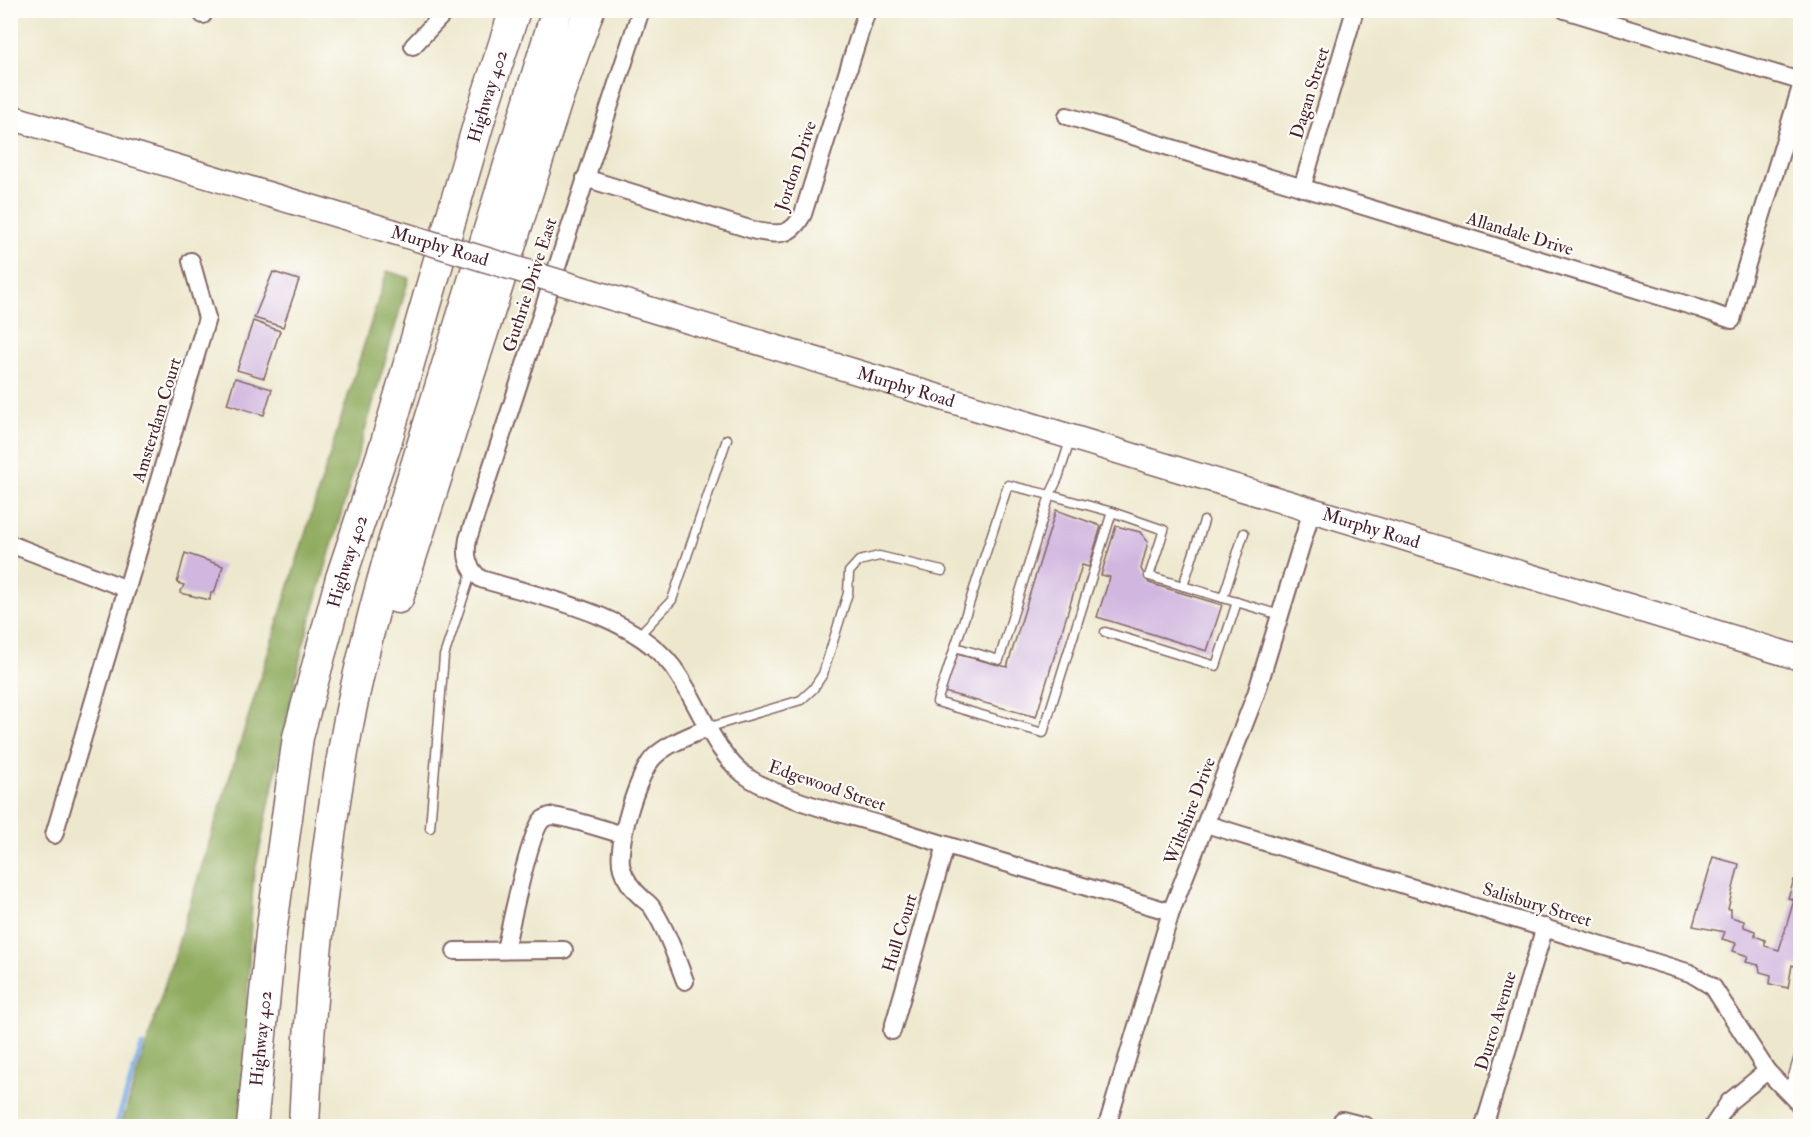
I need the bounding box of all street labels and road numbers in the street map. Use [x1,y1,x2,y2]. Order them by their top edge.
street label: Dagan Street [1285,44,1335,142]
street label: Highway 402 [462,47,513,145]
street label: Jordon Drive [769,117,822,215]
street label: Allandale Drive [1463,207,1577,261]
street label: Guthrie Drive East [497,215,563,355]
street label: Murphy Road [388,220,492,271]
street label: Amsterdam Court [127,355,187,486]
street label: Murphy Road [855,361,958,413]
street label: Murphy Road [1320,502,1423,554]
street label: Highway 402 [322,512,373,610]
street label: Wiltshire Drive [1159,754,1221,869]
street label: Edgewood Street [765,755,889,817]
street label: Salisbury Street [1480,878,1594,933]
street label: Hull Court [877,891,923,975]
street label: Durco Avenue [1470,968,1522,1073]
street label: Highway 402 [244,990,277,1087]

